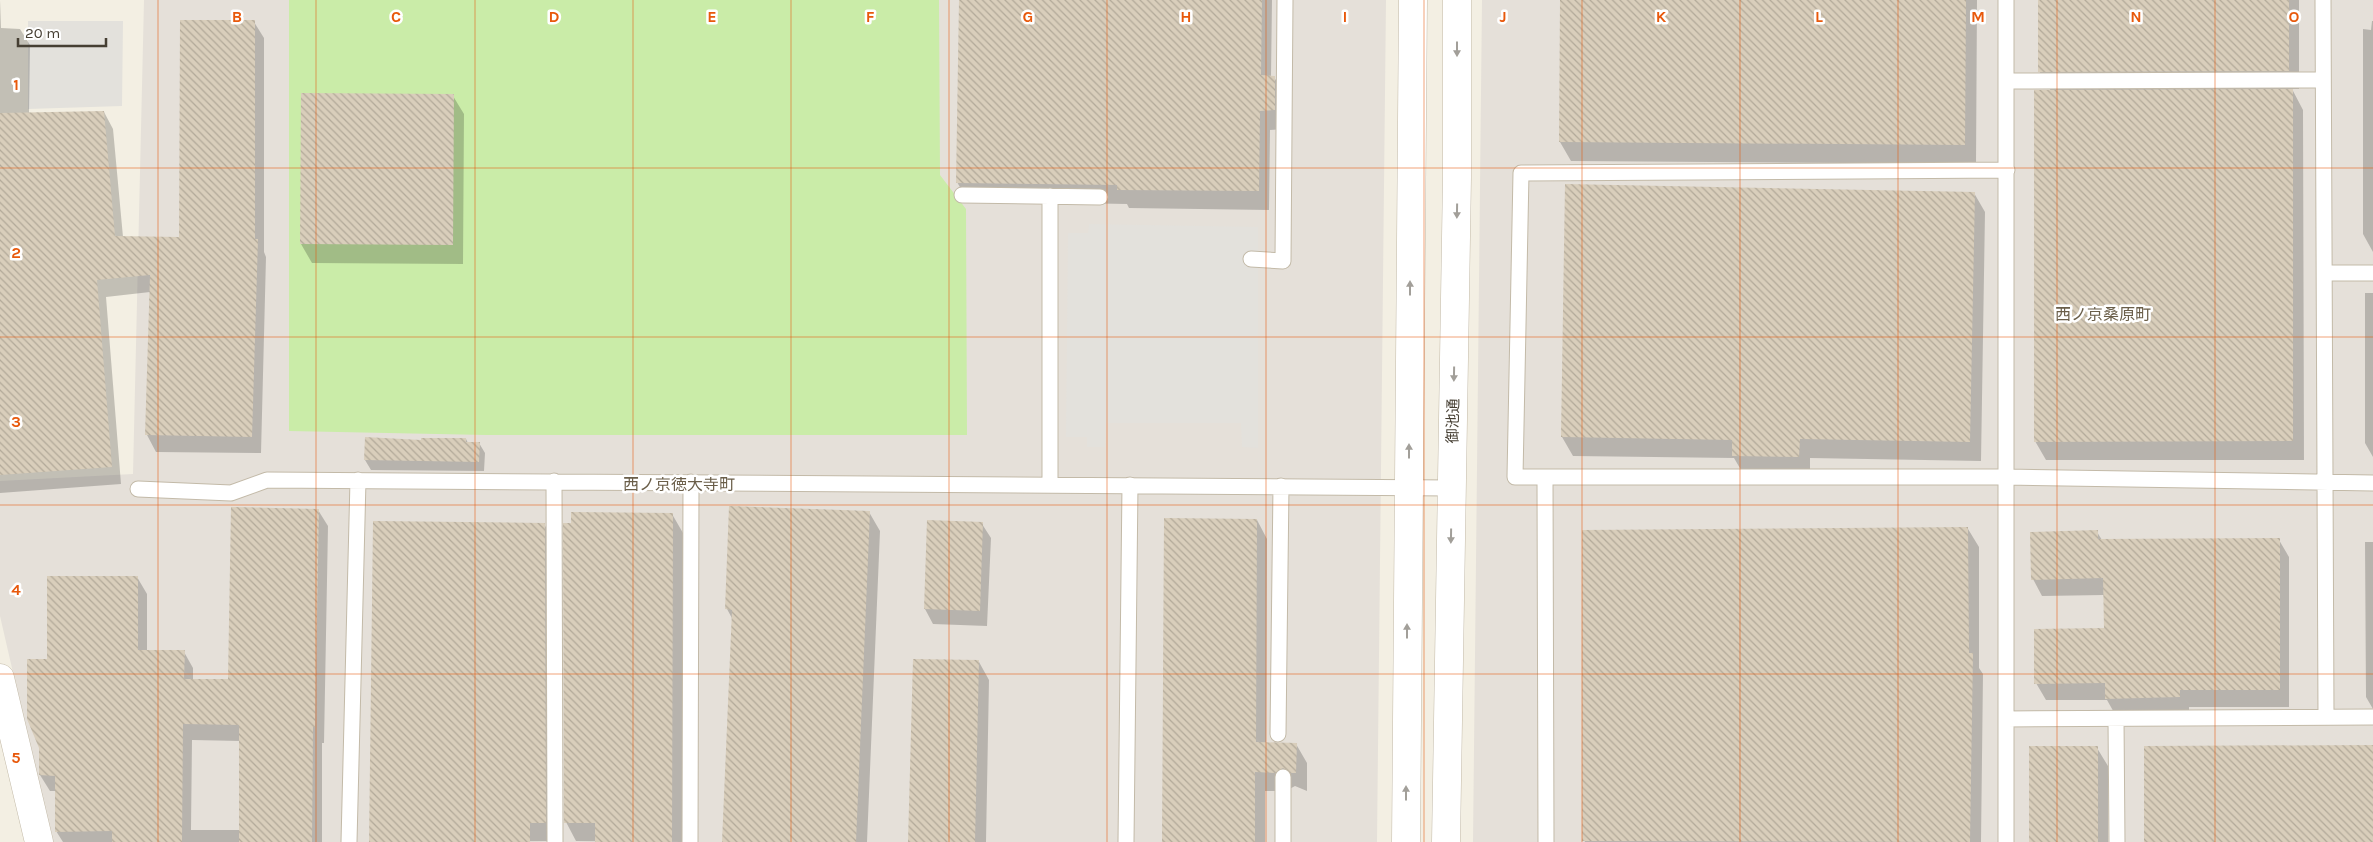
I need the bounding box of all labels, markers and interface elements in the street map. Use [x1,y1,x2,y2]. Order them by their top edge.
text: B [232,7,242,26]
text: C [391,7,401,26]
text: D [549,7,560,26]
text: E [707,7,717,26]
text: F [866,7,875,26]
text: G [1023,7,1033,26]
text: H [1180,7,1192,26]
text: I [1343,7,1347,26]
text: J [1499,7,1507,26]
text: K [1656,7,1667,26]
text: L [1815,7,1823,26]
text: M [1971,7,1985,26]
text: N [2130,7,2142,26]
text: O [2289,7,2300,26]
scale bar [18,15,105,47]
text: 20 m [25,24,60,42]
one-way arrow [1453,41,1461,57]
text: 1 [13,75,19,94]
one-way arrow [1452,203,1460,219]
text: 2 [11,243,21,262]
one-way arrow [1406,280,1414,296]
district label: 西ノ京桑原町 [2055,305,2151,324]
one-way arrow [1450,366,1458,382]
street label: 御池通 [1444,398,1462,444]
text: 3 [11,412,21,431]
one-way arrow [1405,443,1413,459]
district label: 西ノ京徳大寺町 [623,475,735,494]
one-way arrow [1447,528,1455,544]
text: 4 [11,580,21,599]
one-way arrow [1403,623,1411,639]
text: 5 [11,748,21,767]
one-way arrow [1402,785,1410,801]

